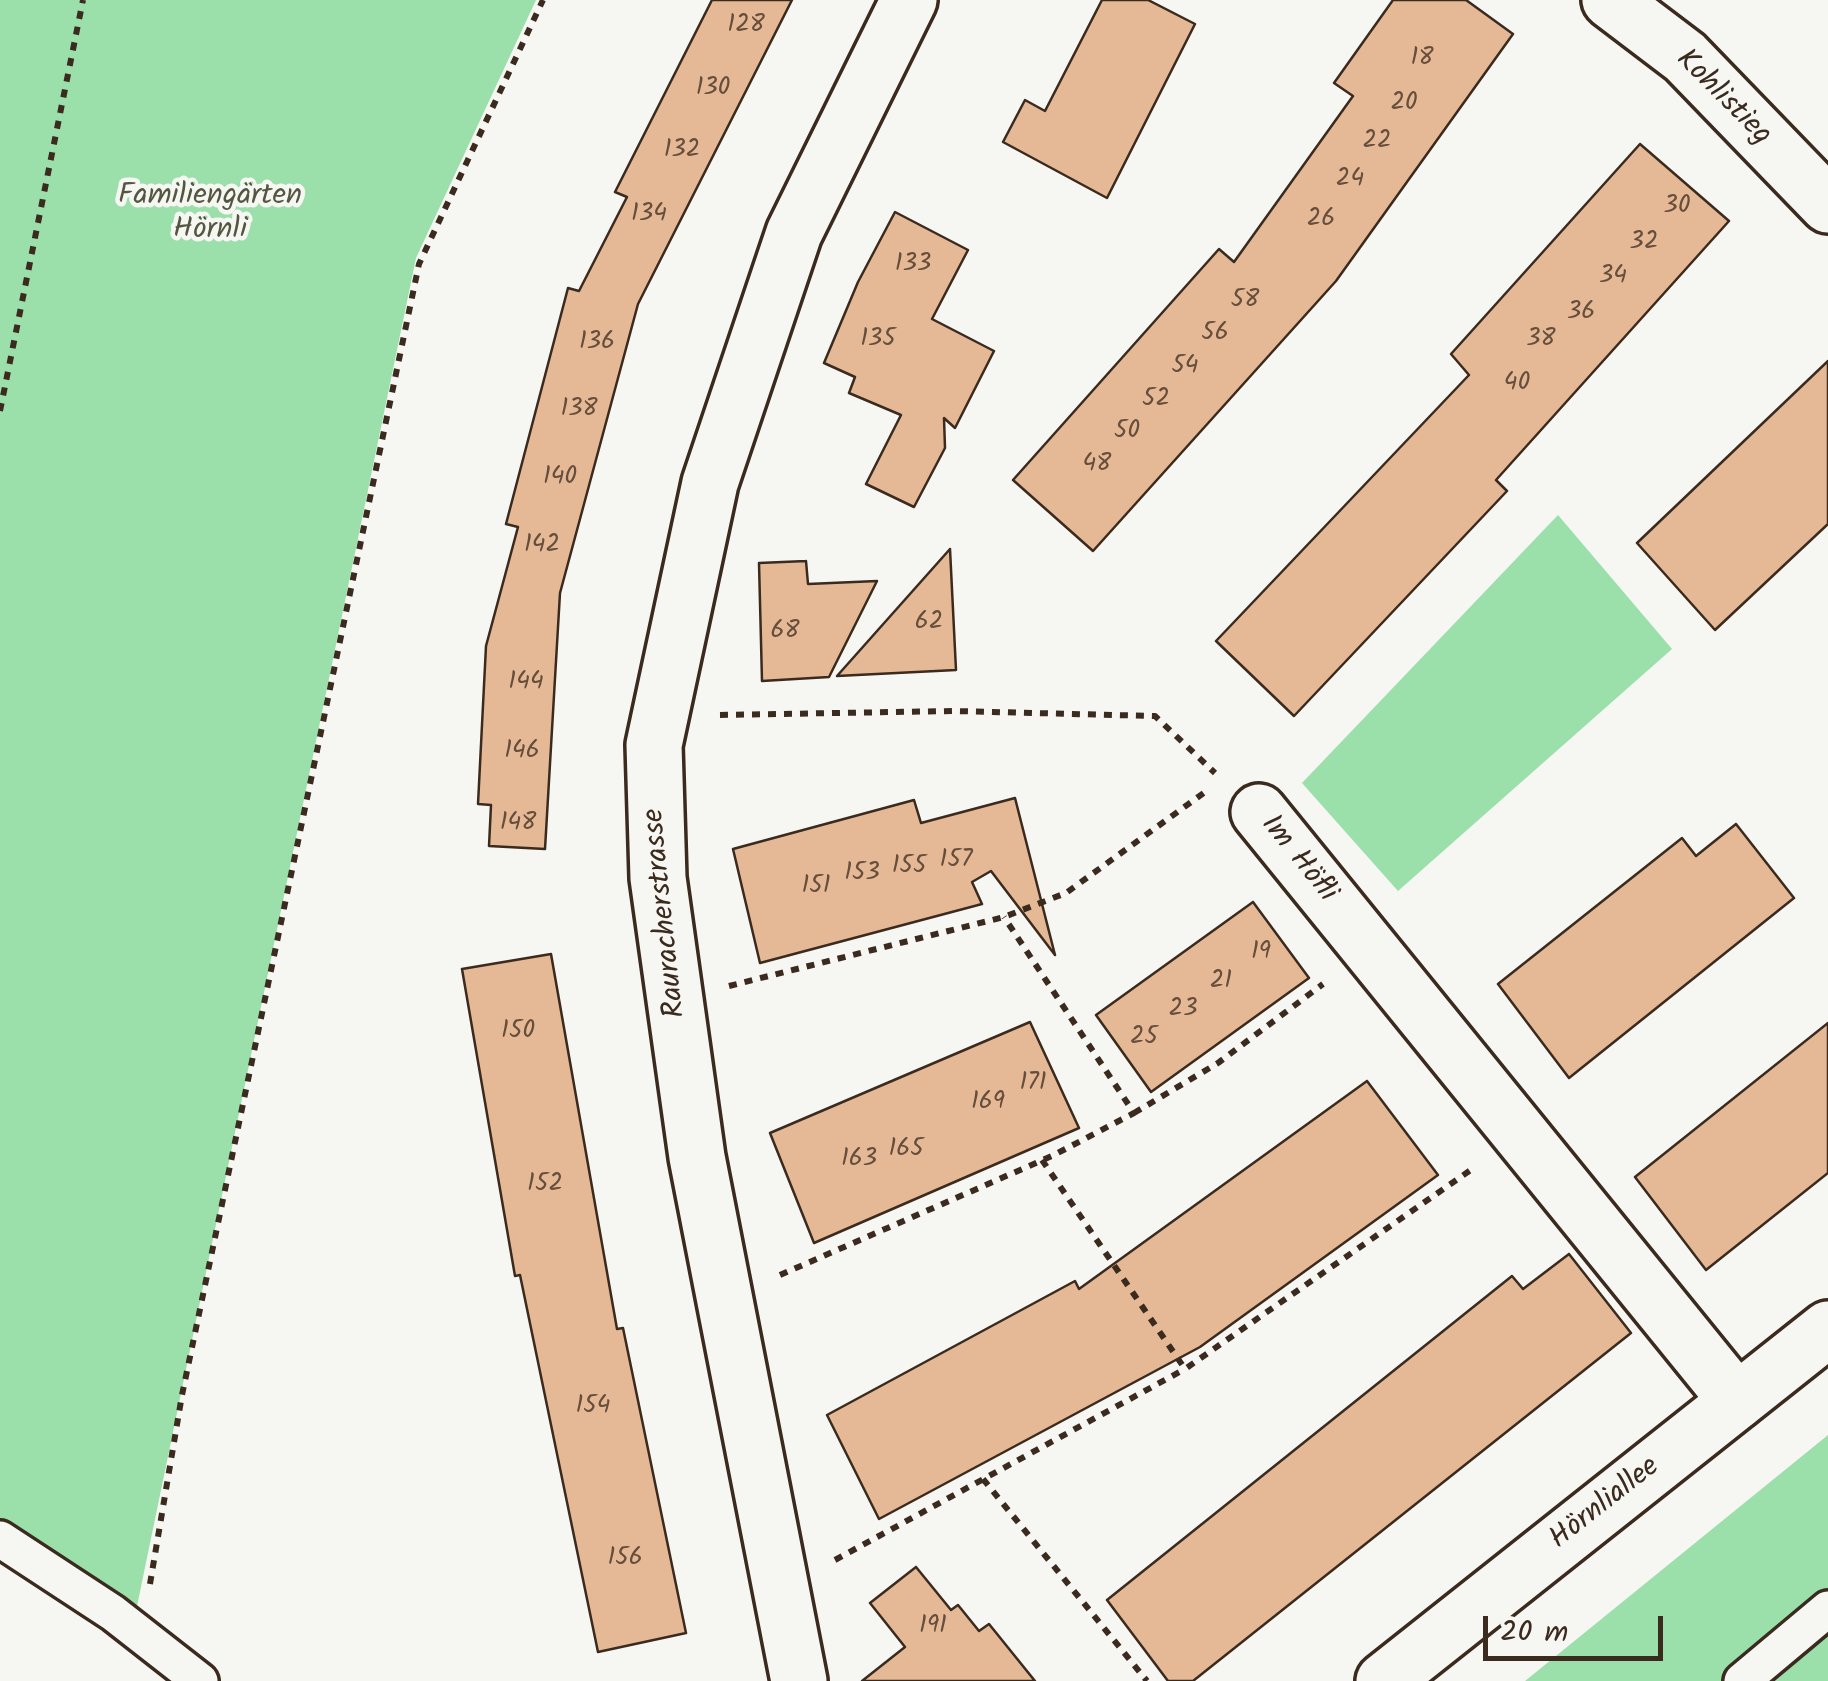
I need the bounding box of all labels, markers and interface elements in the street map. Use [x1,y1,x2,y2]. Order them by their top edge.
house number: 128 [727,12,765,42]
street label: Kohlistieg [1666,43,1778,155]
house number: 18 [1411,45,1433,75]
house number: 130 [696,75,730,105]
house number: 20 [1390,90,1418,120]
house number: 22 [1362,128,1392,158]
house number: 132 [664,137,700,167]
house number: 24 [1336,166,1364,196]
park label: Familiengärten Hörnli [118,180,302,250]
house number: 30 [1664,193,1690,223]
house number: 134 [631,201,667,231]
house number: 26 [1307,206,1335,236]
house number: 32 [1630,229,1658,259]
house number: 133 [895,251,931,281]
house number: 34 [1599,263,1627,293]
house number: 58 [1231,287,1259,317]
house number: 36 [1567,299,1595,329]
house number: 56 [1201,320,1229,350]
house number: 135 [860,326,896,356]
house number: 38 [1526,326,1556,356]
house number: 136 [579,329,615,359]
house number: 54 [1171,353,1199,383]
house number: 40 [1504,370,1530,400]
house number: 52 [1142,386,1170,416]
house number: 138 [560,396,598,426]
house number: 50 [1114,418,1140,448]
house number: 48 [1083,451,1111,481]
house number: 140 [543,464,577,494]
house number: 142 [524,532,560,562]
house number: 62 [915,609,943,639]
house number: 68 [771,618,799,648]
house number: 144 [508,669,544,699]
house number: 146 [504,738,540,768]
street label: Rauracherstrasse [638,807,696,1019]
street label: Im Höfli [1251,809,1343,911]
house number: 148 [500,810,536,840]
house number: 157 [940,847,972,877]
house number: 155 [892,853,926,883]
house number: 153 [844,860,880,890]
house number: 151 [801,873,831,903]
house number: 19 [1251,939,1271,969]
house number: 21 [1210,968,1232,998]
house number: 23 [1169,996,1197,1026]
house number: 150 [501,1018,535,1048]
house number: 25 [1130,1024,1158,1054]
house number: 171 [1019,1070,1047,1100]
house number: 169 [971,1089,1005,1119]
house number: 165 [888,1136,924,1166]
house number: 163 [841,1146,877,1176]
house number: 152 [527,1171,563,1201]
house number: 154 [575,1393,611,1423]
street label: Hörnliallee [1544,1451,1668,1559]
house number: 156 [607,1545,643,1575]
scale bar [1488,1596,1668,1658]
text: 20 m [1500,1609,1568,1657]
house number: 191 [919,1613,947,1643]

